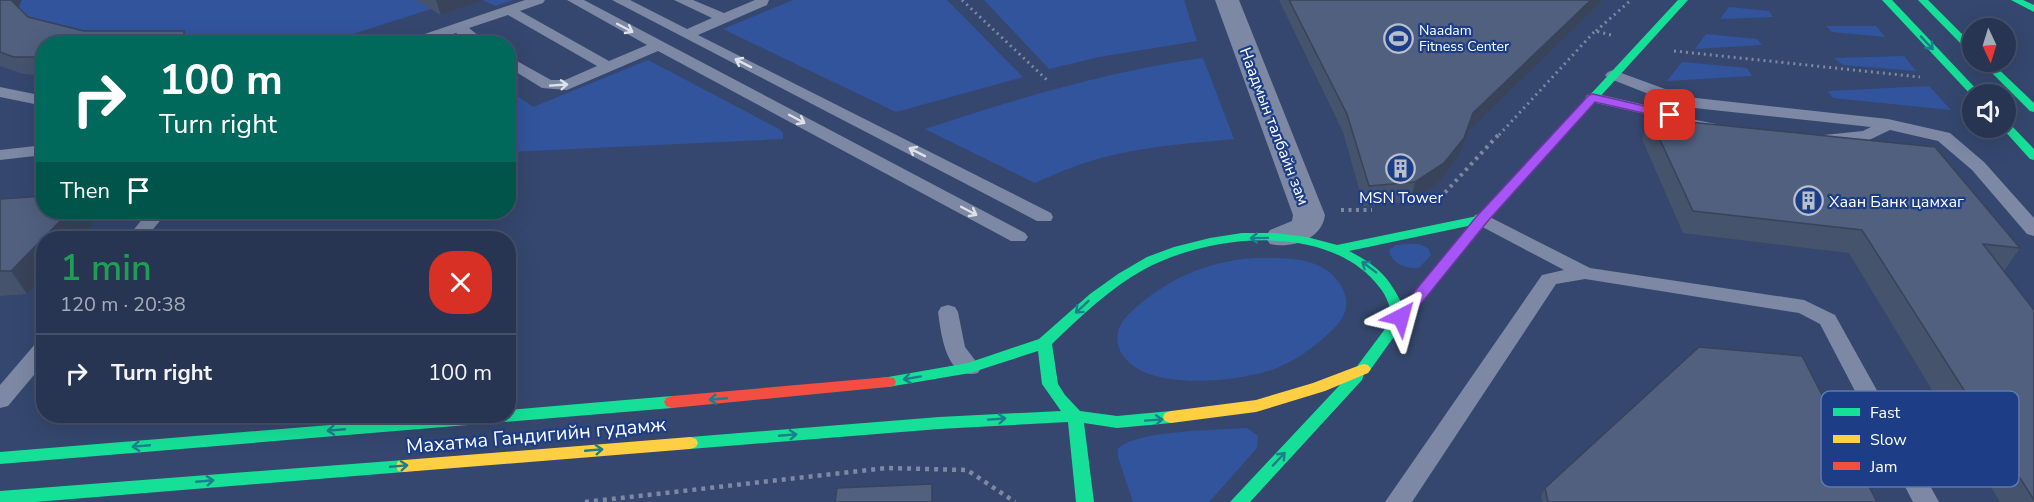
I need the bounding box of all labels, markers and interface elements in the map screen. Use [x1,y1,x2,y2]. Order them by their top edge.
north arrow [1962,18,2016,72]
map controls [1962,18,2016,138]
place label: Naadam Fitness Center [1419,21,1509,56]
one-way arrow [616,22,633,34]
sports icon: Naadam Fitness Center [1382,22,1414,54]
one-way arrow [1920,35,1934,50]
street label: Наадмын талбайн зам [1234,44,1314,208]
text: 100 m [159,52,283,109]
one-way arrow [735,57,753,69]
icon: right [60,60,138,138]
one-way arrow [549,79,569,90]
button: sound [1962,84,2016,138]
pin [1644,89,1695,140]
icon: arrive [1653,98,1686,131]
text: Turn right [159,106,277,143]
one-way arrow [788,113,805,125]
one-way arrow [909,146,926,158]
building icon: MSN Tower [1385,153,1417,185]
icon: arrive [122,174,155,207]
text: Then [60,176,110,206]
building icon: Хаан Банк цамхаг [1792,185,1824,217]
place label: MSN Tower [1359,187,1443,209]
place label: Хаан Банк цамхаг [1829,191,1964,213]
one-way arrow [960,205,977,217]
one-way arrow [1249,232,1269,243]
text: 1 min [60,244,152,293]
button: close [429,251,492,314]
one-way arrow [1361,261,1377,273]
position arrow [1369,285,1433,349]
text: 120 m · 20:38 [60,291,186,318]
one-way arrow [1075,300,1090,314]
icon: right [60,357,93,390]
text: Turn right [111,358,212,388]
text: 100 m [428,358,492,388]
one-way arrow [903,373,922,384]
legend [1821,391,2019,487]
one-way arrow [709,394,729,405]
text: Fast [1870,402,1901,424]
street label: Махатма Гандигийн гудамж [405,411,667,460]
one-way arrow [987,413,1007,424]
one-way arrow [1144,414,1164,425]
one-way arrow [326,425,346,436]
one-way arrow [778,429,797,440]
text: Slow [1870,429,1907,451]
one-way arrow [132,441,152,452]
one-way arrow [583,444,603,455]
one-way arrow [1272,452,1286,467]
text: Jam [1869,456,1897,478]
one-way arrow [389,460,409,471]
one-way arrow [194,475,214,486]

